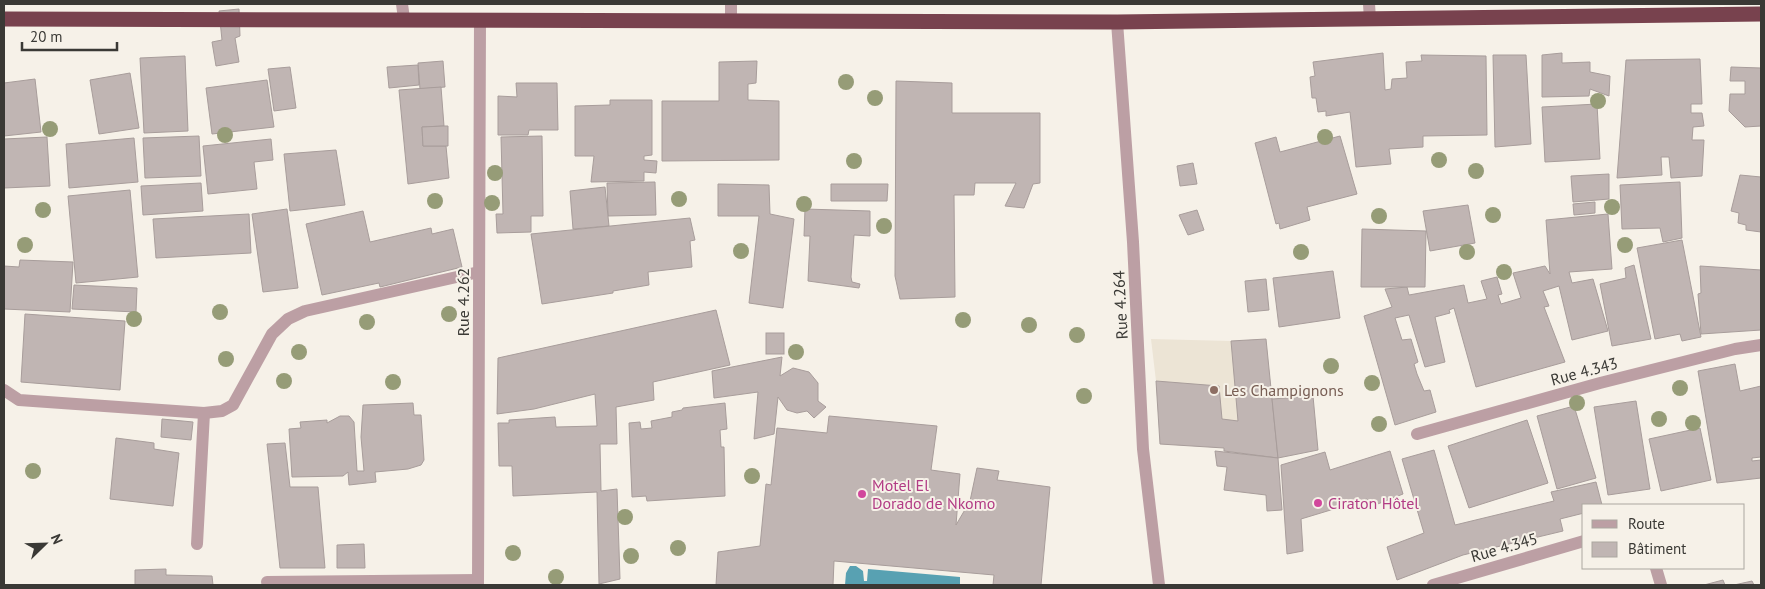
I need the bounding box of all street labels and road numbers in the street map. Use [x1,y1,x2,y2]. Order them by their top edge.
street label: Rue 4.262 [453,268,473,336]
street label: Rue 4.264 [1108,270,1132,340]
street label: Rue 4.343 [1548,352,1620,390]
street label: Rue 4.345 [1468,528,1540,566]

